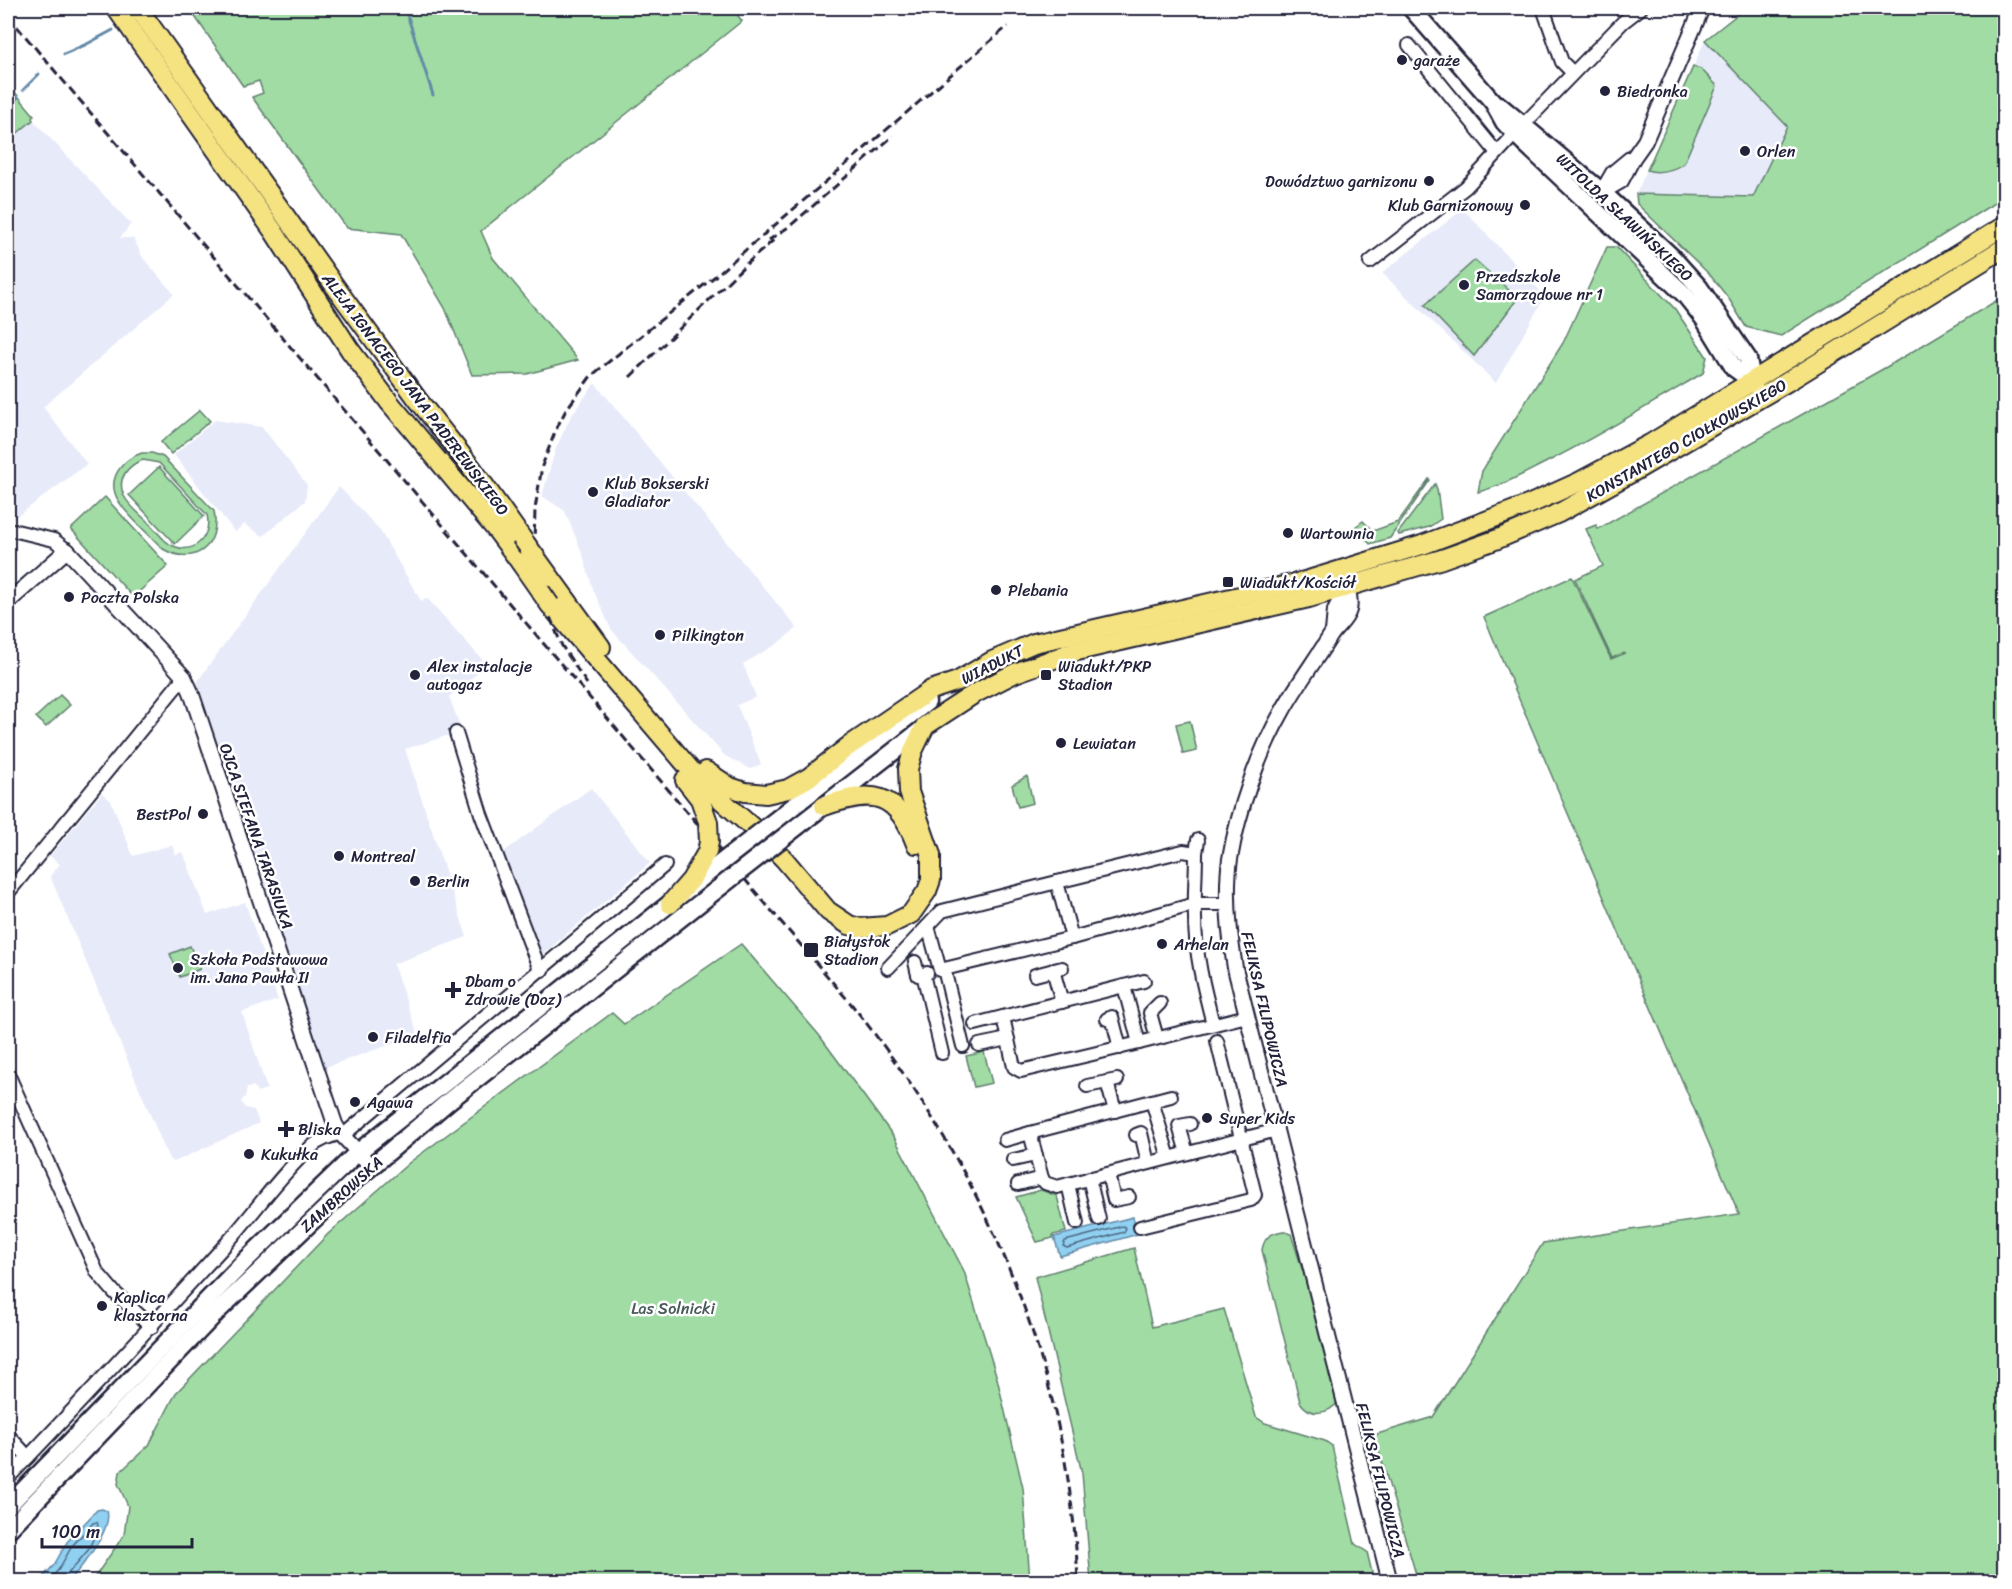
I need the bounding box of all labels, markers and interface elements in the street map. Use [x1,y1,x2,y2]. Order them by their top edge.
place label: garaże [1412,46,1460,75]
marker: garaże [1395,53,1409,67]
place label: Biedronka [1617,77,1688,106]
marker: Biedronka [1598,84,1612,98]
place label: Orlen [1757,137,1796,166]
marker: Orlen [1738,144,1752,158]
street label: WITOLDA SŁAWIŃSKIEGO [1549,145,1700,289]
place label: Dowództwo garnizonu [1265,167,1417,196]
marker: Dowództwo garnizonu [1422,174,1436,188]
place label: Klub Garnizonowy [1388,191,1514,220]
marker: Klub Garnizonowy [1518,198,1532,212]
place label: Przedszkole Samorządowe nr 1 [1476,262,1603,309]
street label: ALEJA IGNACEGO JANA PADEREWSKIEGO [314,266,517,522]
marker: Przedszkole Samorządowe nr 1 [1457,278,1471,292]
street label: KONSTANTEGO CIOŁKOWSKIEGO [1580,371,1793,510]
place label: Klub Bokserski Gladiator [605,469,709,516]
marker: Klub Bokserski Gladiator [586,485,600,499]
place label: Wartownia [1300,519,1374,548]
marker: Wartownia [1281,526,1295,540]
place label: Wiadukt/Kościół [1240,568,1357,597]
marker: Wiadukt/Kościół [1221,575,1235,589]
place label: Plebania [1008,576,1068,605]
place label: Poczta Polska [81,583,179,612]
marker: Plebania [989,583,1003,597]
marker: Poczta Polska [62,590,76,604]
place label: Pilkington [672,621,744,650]
marker: Pilkington [653,628,667,642]
street label: WIADUKT [956,636,1030,693]
place label: Alex instalacje autogaz [426,652,532,699]
place label: Wiadukt/PKP Stadion [1058,652,1152,699]
marker: Alex instalacje autogaz [408,668,422,682]
marker: Wiadukt/PKP Stadion [1039,668,1053,682]
place label: Lewiatan [1073,729,1136,758]
marker: Lewiatan [1054,736,1068,750]
street label: OJCA STEFANA TARASIUKA [211,739,302,933]
place label: BestPol [136,800,191,829]
marker: BestPol [196,807,210,821]
place label: Montreal [351,842,416,871]
marker: Montreal [332,849,346,863]
place label: Berlin [427,867,470,896]
marker: Berlin [408,874,422,888]
place label: Białystok Stadion [824,927,891,974]
street label: FELIKSA FILIPOWICZA [1232,928,1297,1090]
place label: Arhelan [1173,930,1229,959]
marker: Arhelan [1155,937,1169,951]
marker: Białystok Stadion [802,941,820,959]
place label: Szkoła Podstawowa im. Jana Pawła II [190,945,328,992]
marker: Szkoła Podstawowa im. Jana Pawła II [171,961,185,975]
place label: Dbam o Zdrowie (Doz) [465,967,562,1014]
marker: Dbam o Zdrowie (Doz) [446,983,460,997]
place label: Filadelfia [385,1023,451,1052]
marker: Filadelfia [366,1030,380,1044]
place label: Agawa [366,1088,414,1117]
marker: Agawa [348,1095,362,1109]
place label: Super Kids [1219,1104,1296,1133]
marker: Super Kids [1200,1111,1214,1125]
place label: Bliska [298,1115,342,1144]
marker: Bliska [279,1122,293,1136]
place label: Kukułka [261,1140,318,1169]
marker: Kukułka [242,1147,256,1161]
street label: ZAMBROWSKA [293,1149,390,1240]
place label: Kaplica klasztorna [114,1283,188,1330]
park label: Las Solnicki [631,1294,715,1323]
marker: Kaplica klasztorna [95,1299,109,1313]
street label: FELIKSA FILIPOWICZA [1347,1399,1414,1561]
scale bar [42,1511,192,1549]
text: 100 m [51,1516,100,1548]

